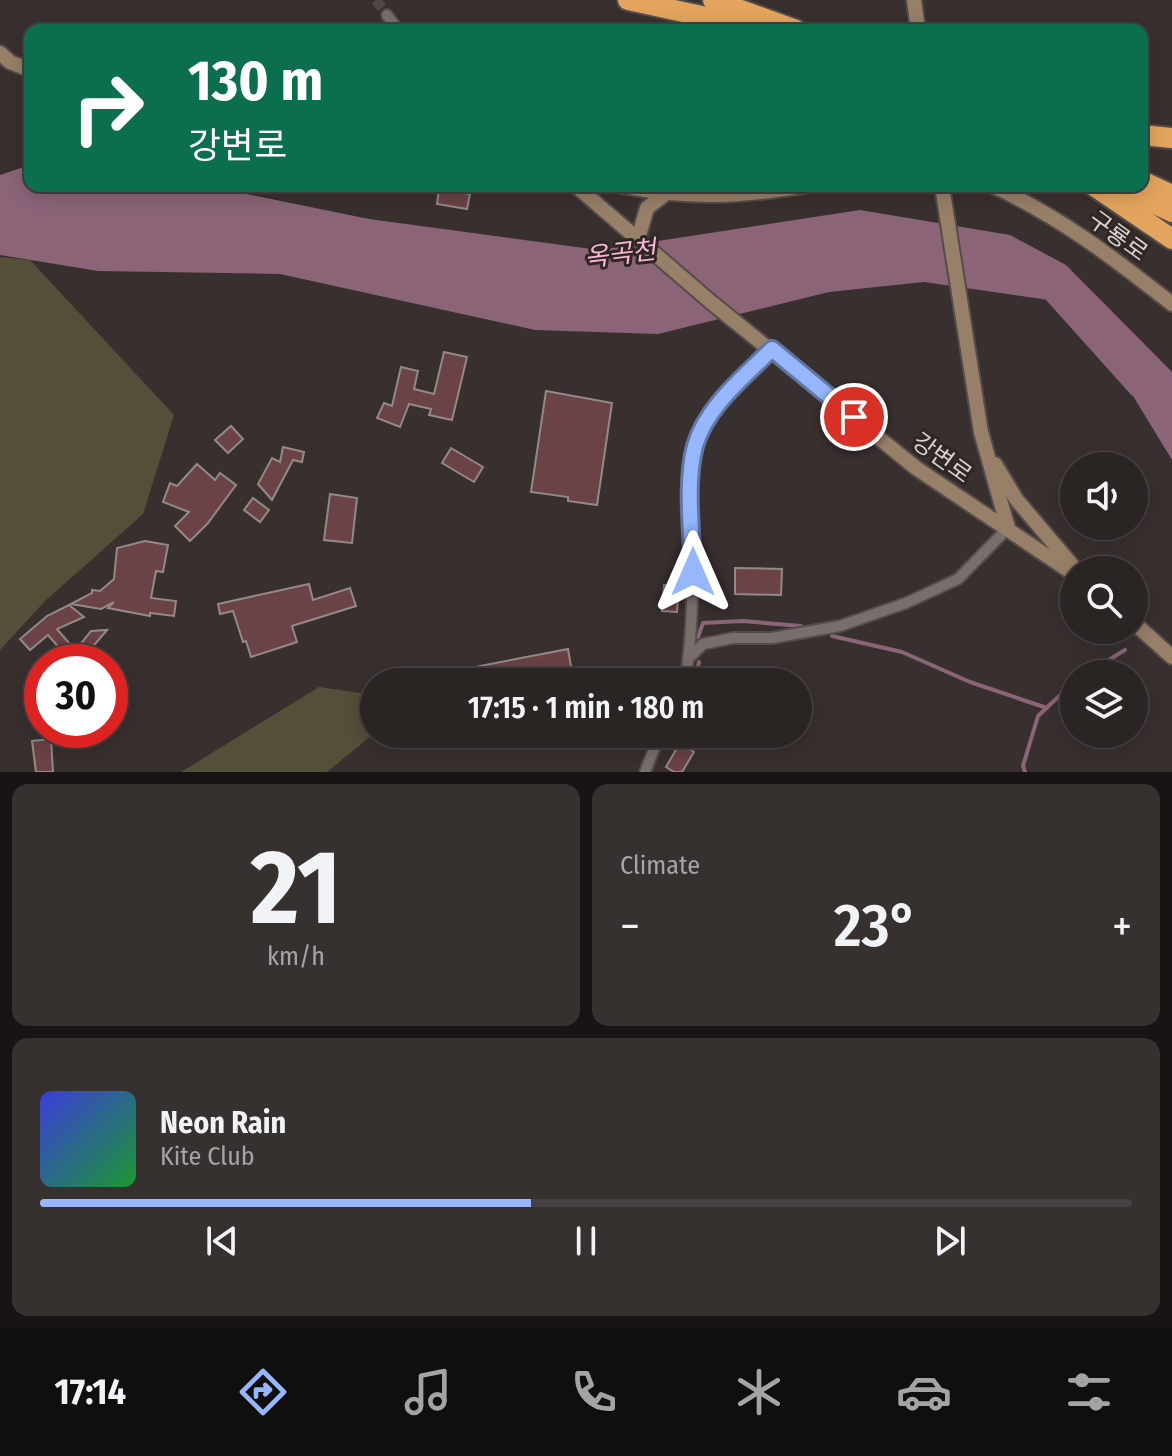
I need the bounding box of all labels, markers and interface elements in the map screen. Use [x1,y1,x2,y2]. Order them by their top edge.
text: 130 m [188,48,323,115]
icon: right [56,56,160,160]
text: 강변로 [188,124,287,168]
street label: 구룡로 [1083,205,1153,267]
water label: 옥곡천 [582,234,661,274]
pin [820,383,888,451]
icon: arrive [832,395,876,439]
street label: 강변로 [907,427,977,489]
map controls [1060,452,1148,748]
button: sound [1060,452,1148,540]
position arrow [651,530,735,614]
button: search [1060,556,1148,644]
speed limit sign: 30 [24,644,128,748]
button: layers [1060,660,1148,748]
text: 17:15 · 1 min · 180 m [468,690,704,726]
text: 21 [251,826,341,951]
text: Climate [620,850,700,881]
text: 23° [834,890,918,962]
text: − [620,900,640,953]
text: + [1112,900,1132,953]
text: km/h [267,941,325,972]
text: Neon Rain [160,1105,286,1141]
text: Kite Club [160,1141,255,1172]
icon: previous [200,1219,244,1263]
icon: pause [564,1219,608,1263]
icon: next [928,1219,972,1263]
icon: directions [235,1364,291,1420]
icon: music [400,1364,456,1420]
icon: phone [566,1364,622,1420]
icon: climate [731,1364,787,1420]
icon: car [896,1364,952,1420]
icon: filters [1061,1364,1117,1420]
text: 17:14 [55,1370,126,1414]

